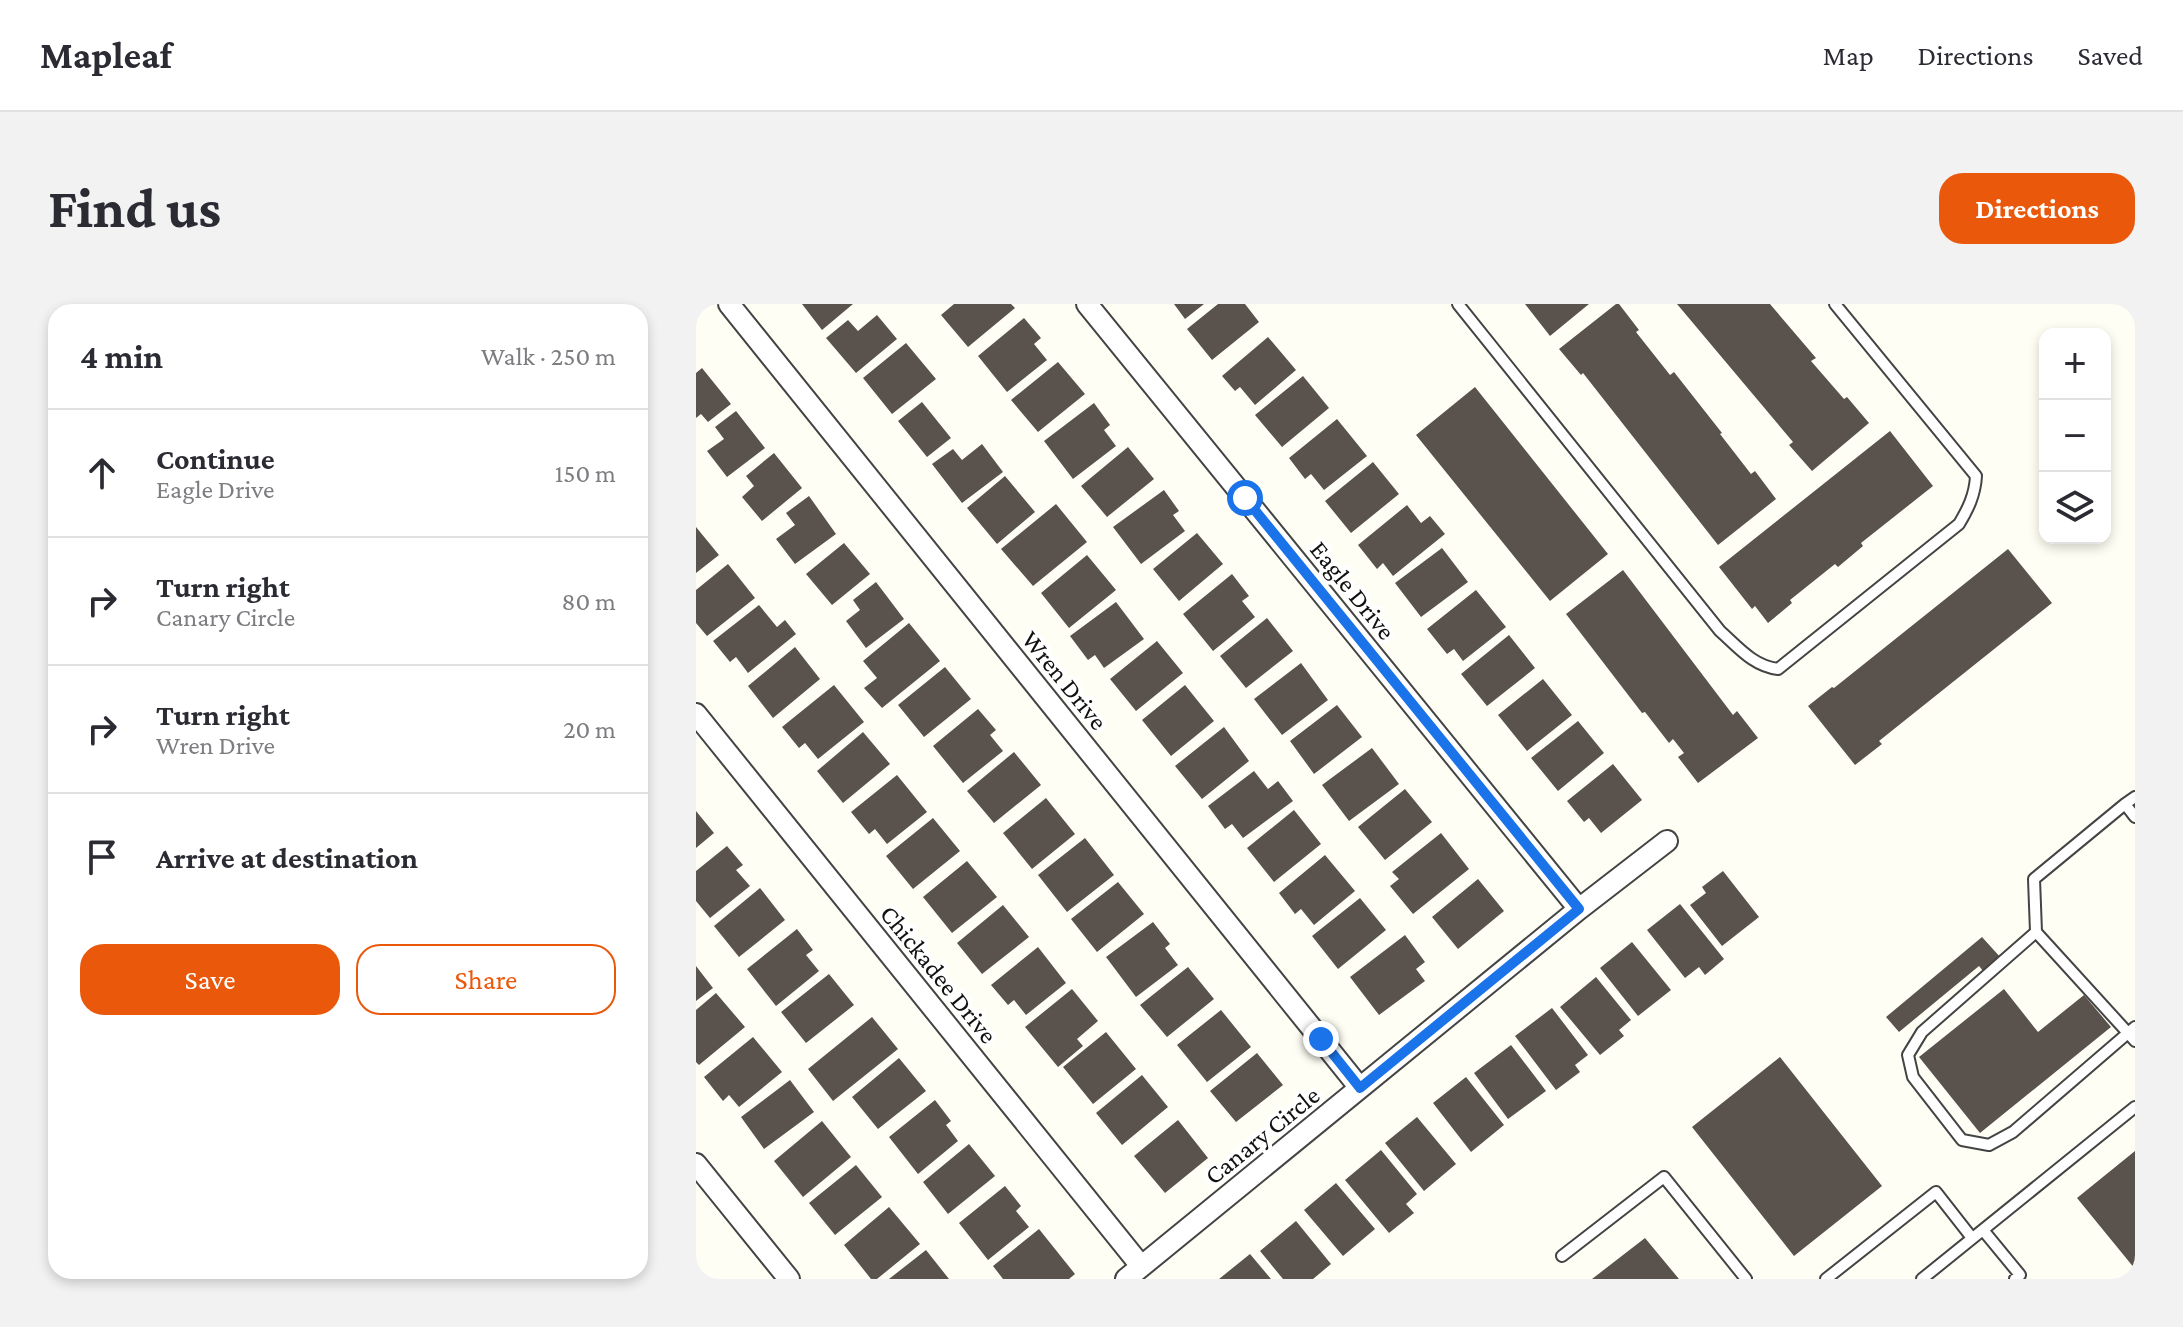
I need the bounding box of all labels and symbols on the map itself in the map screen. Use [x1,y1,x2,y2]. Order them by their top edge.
route start [1227,480,1263,516]
street label: Eagle Drive [1304,535,1401,645]
street label: Wren Drive [1016,625,1113,736]
street label: Chickadee Drive [874,899,1003,1049]
route end [1303,1021,1339,1057]
street label: Canary Circle [1199,1080,1326,1190]

